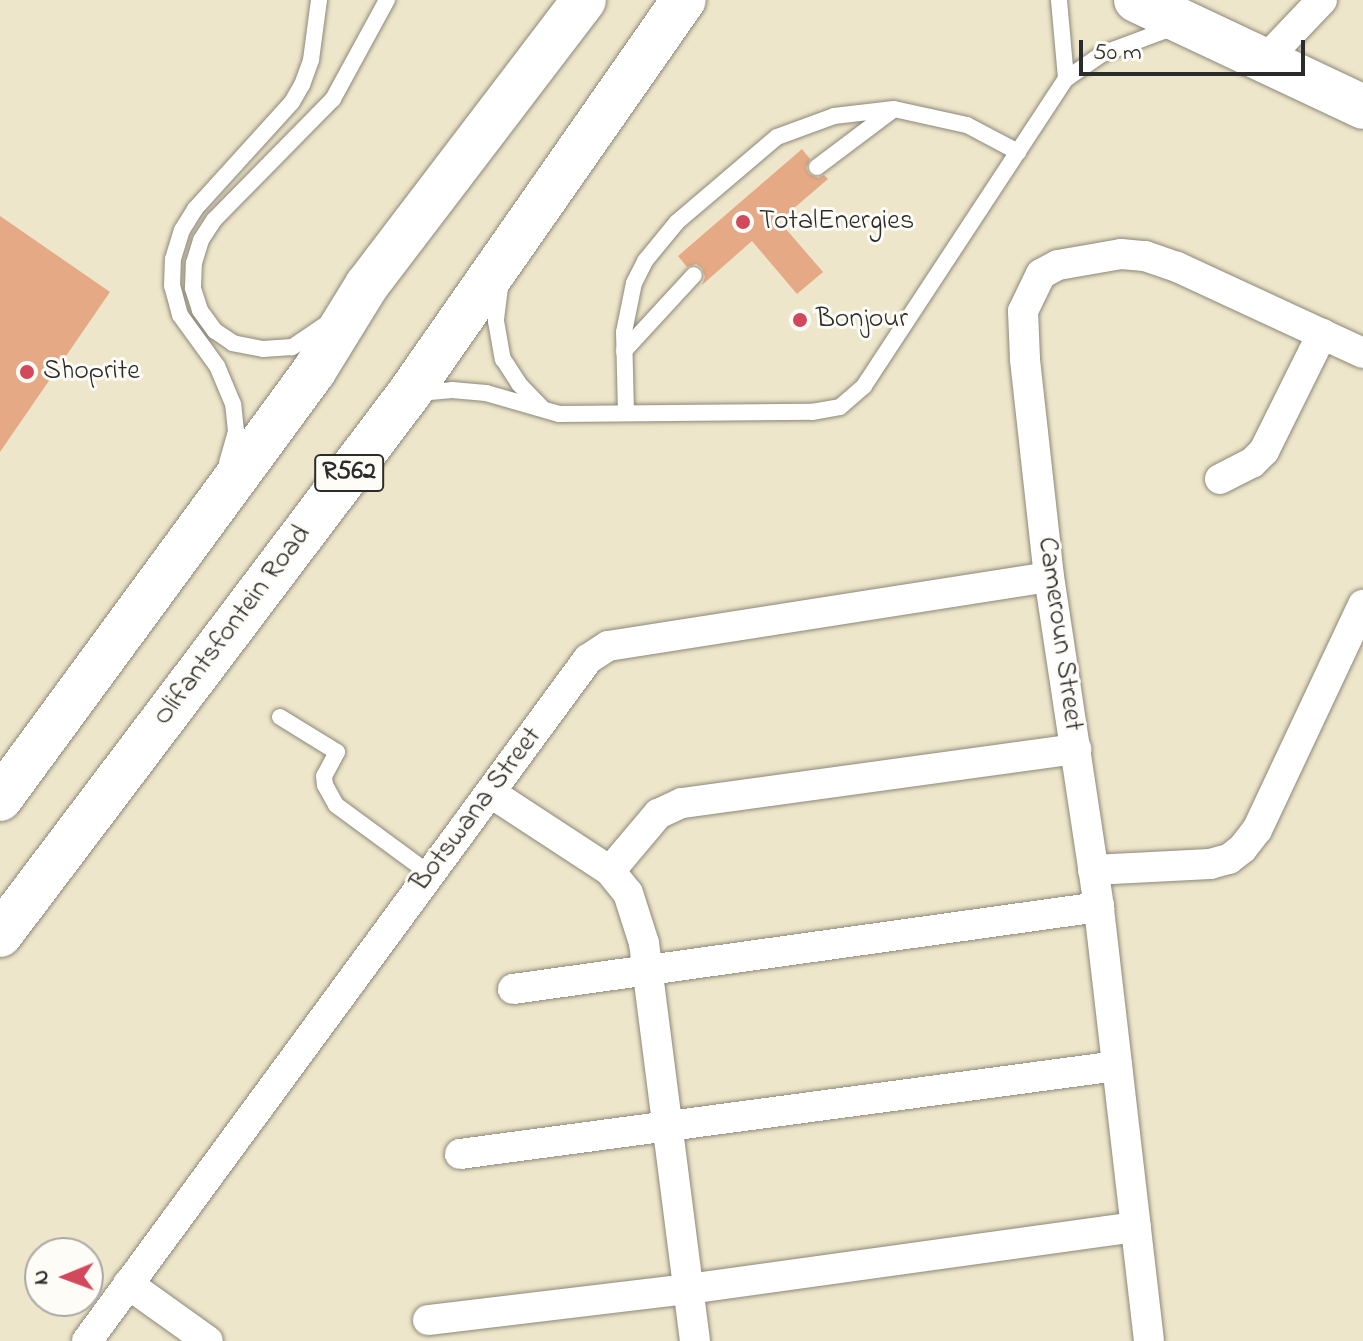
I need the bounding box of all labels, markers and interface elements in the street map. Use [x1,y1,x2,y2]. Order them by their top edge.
scale bar [1083,24,1309,74]
text: 50 m [1093,36,1142,71]
place label: TotalEnergies [759,205,914,239]
marker: TotalEnergies [734,213,752,231]
place label: Bonjour [816,303,908,337]
marker: Bonjour [791,311,809,329]
place label: Shoprite [43,355,140,389]
marker: Shoprite [18,363,36,381]
road number: R562 [313,451,385,495]
street label: Olifantsfontein Road [147,519,319,733]
street label: Cameroun Street [1029,535,1089,733]
street label: Botswana Street [404,721,550,899]
north arrow [24,1237,104,1317]
text: N [26,1270,58,1285]

